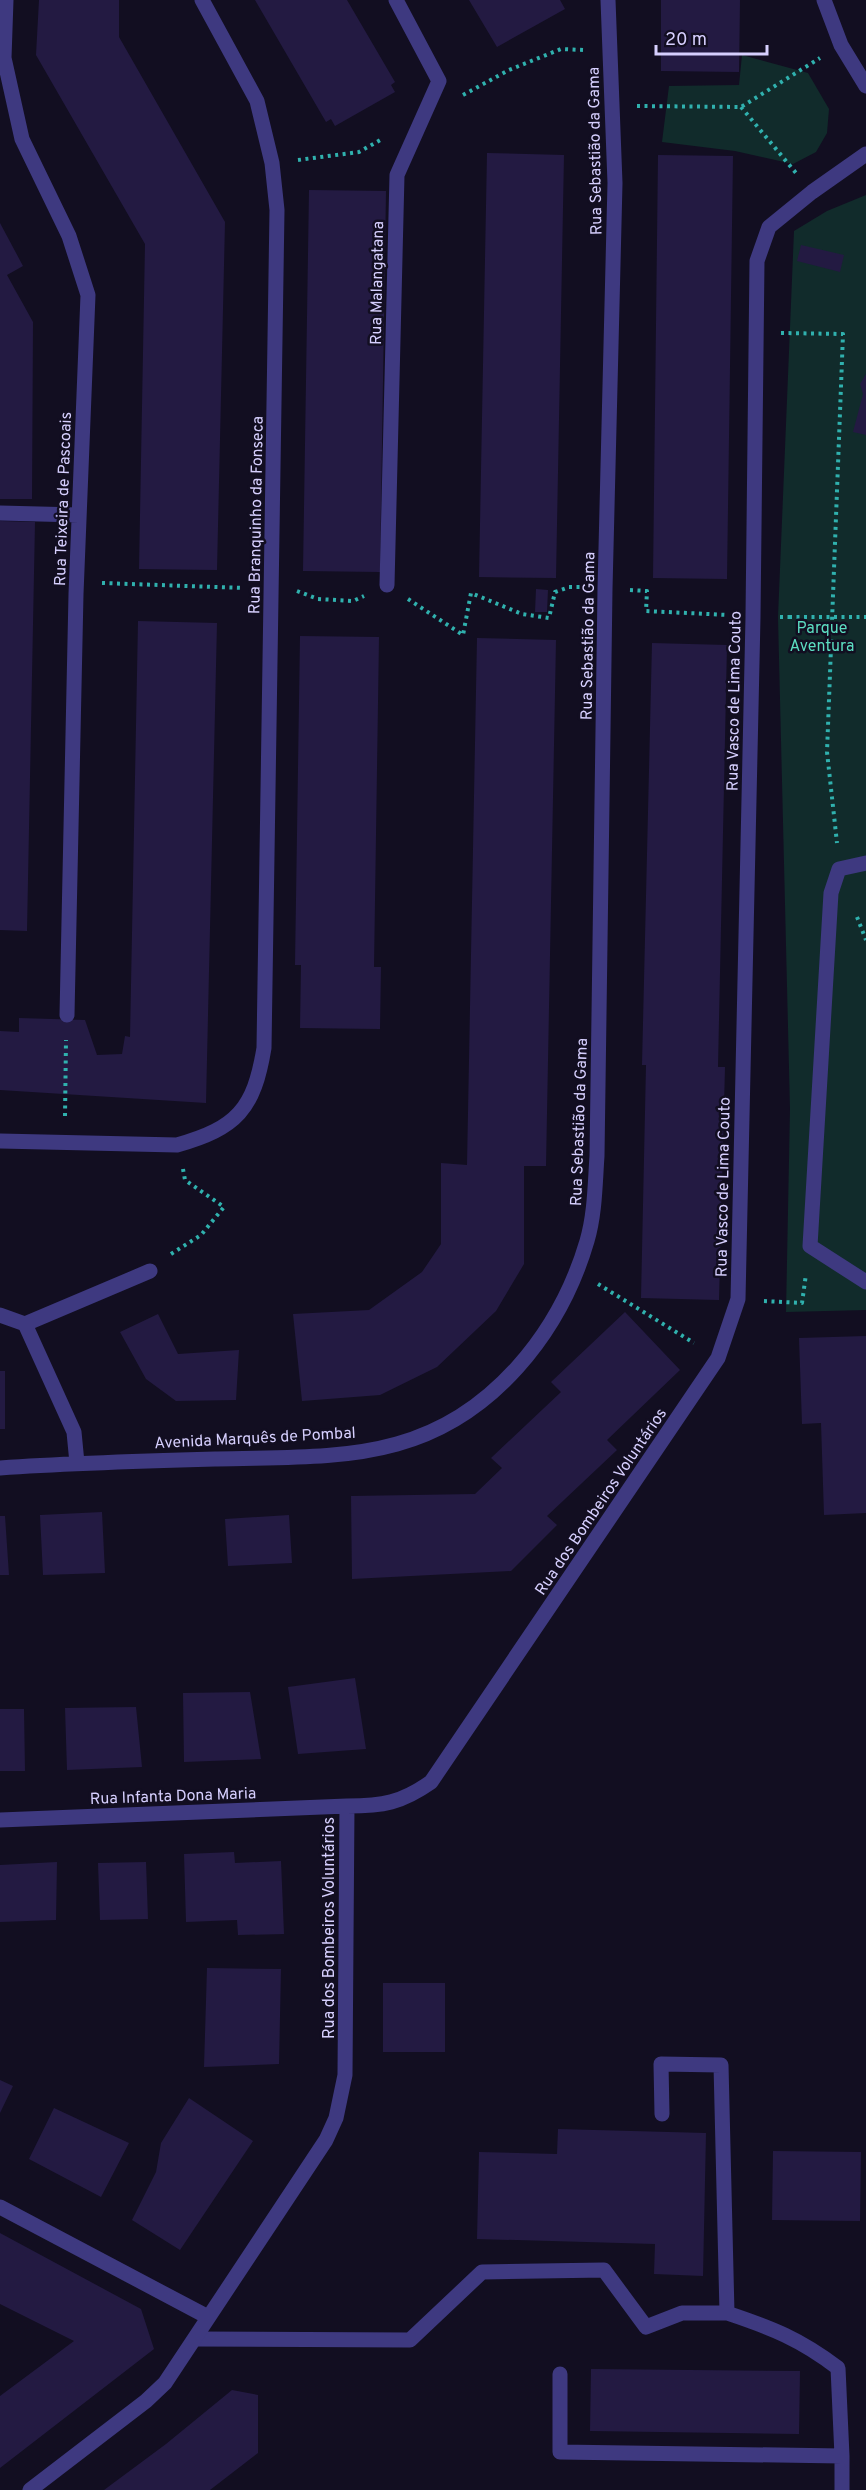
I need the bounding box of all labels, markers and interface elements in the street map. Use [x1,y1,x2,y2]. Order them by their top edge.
scale bar [656,18,767,56]
text: 20 m [665,29,707,52]
street label: Rua Sebastião da Gama [585,67,607,235]
street label: Rua Malangatana [367,221,389,345]
street label: Rua Teixeira de Pascoais [51,412,77,587]
street label: Rua Branquinho da Fonseca [245,416,269,614]
street label: Rua Sebastião da Gama [578,552,600,720]
street label: Rua Vasco de Lima Couto [723,611,747,791]
park label: Parque Aventura [790,619,854,657]
street label: Rua Sebastião da Gama [567,1038,593,1207]
street label: Rua Vasco de Lima Couto [712,1097,736,1277]
street label: Rua dos Bombeiros Voluntários [531,1405,672,1600]
street label: Avenida Marquês de Pombal [154,1424,356,1454]
street label: Rua Infanta Dona Maria [90,1784,257,1810]
street label: Rua dos Bombeiros Voluntários [320,1817,340,2039]

